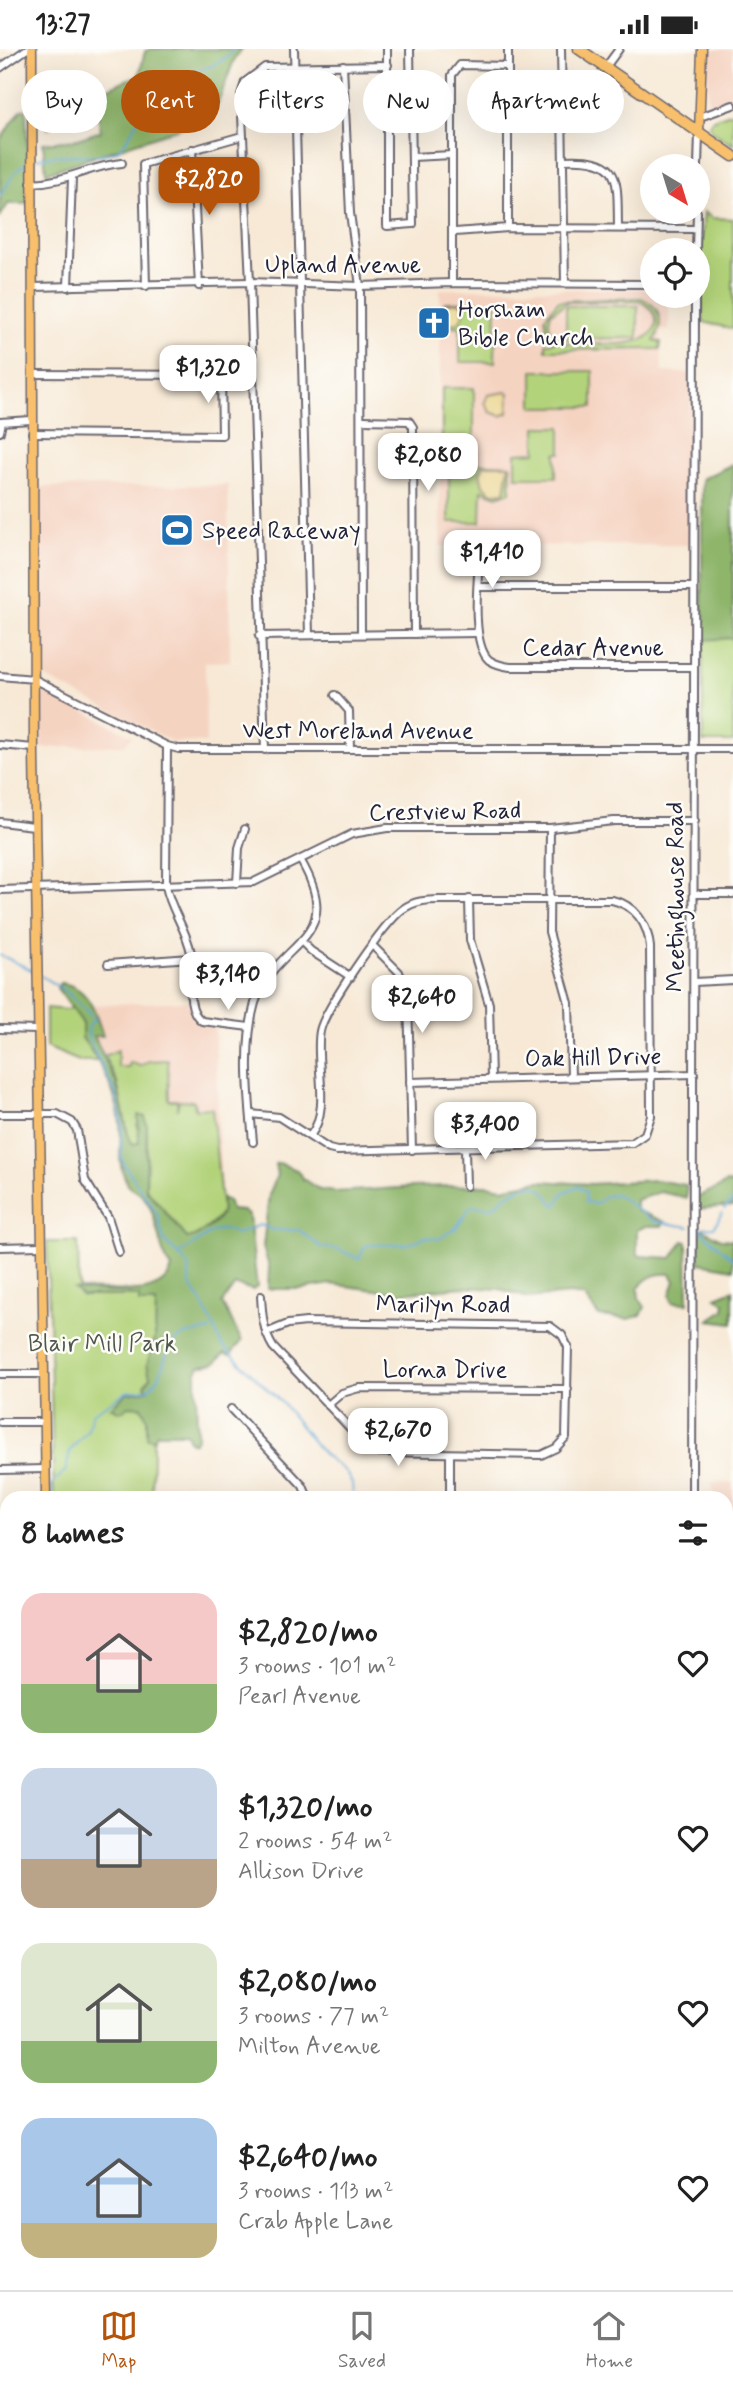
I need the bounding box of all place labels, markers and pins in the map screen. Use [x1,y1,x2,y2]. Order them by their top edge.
pin: $2,820 [152,157,266,217]
place label: Horsham Bible Church [458,295,594,354]
church icon: Horsham Bible Church [415,304,453,342]
pin: $1,320 [151,345,265,405]
pin: $2,080 [371,433,485,493]
sports icon: Speed Raceway [158,511,196,549]
place label: Speed Raceway [202,516,361,547]
pin: $1,410 [435,531,549,590]
pin: $3,140 [171,953,285,1012]
pin: $2,640 [365,975,479,1035]
pin: $3,400 [428,1103,542,1162]
pin: $2,670 [341,1409,455,1468]

